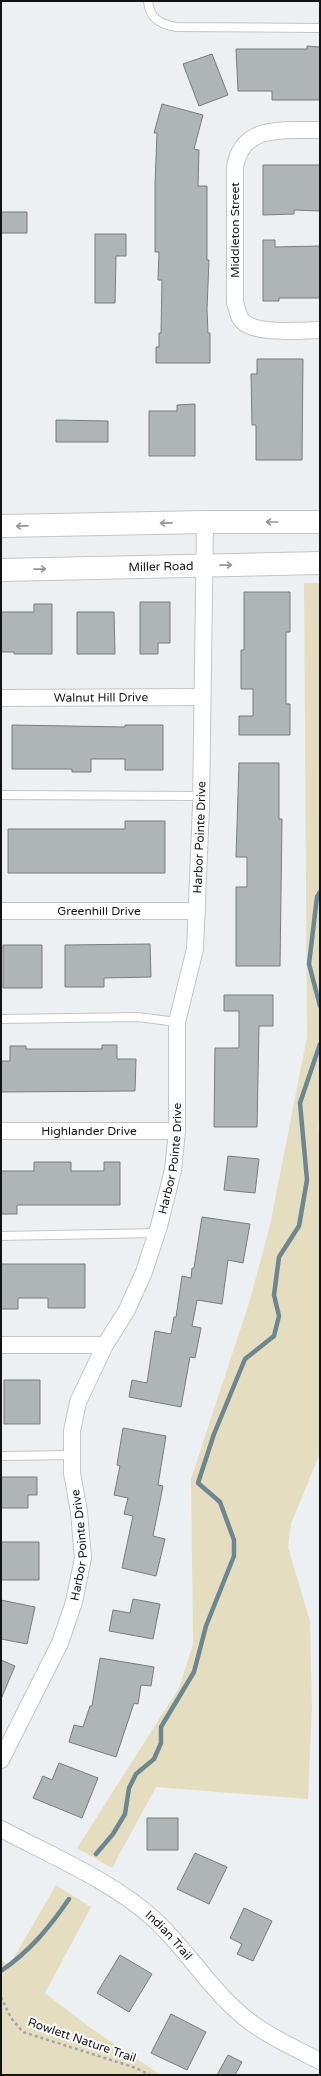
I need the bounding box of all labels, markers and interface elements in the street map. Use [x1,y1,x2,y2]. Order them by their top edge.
street label: Middleton Street [228,182,242,278]
one-way arrow [266,518,279,526]
one-way arrow [160,519,173,527]
one-way arrow [16,522,29,530]
street label: Miller Road [128,559,194,574]
one-way arrow [219,561,232,569]
one-way arrow [33,565,46,573]
street label: Walnut Hill Drive [54,690,148,705]
street label: Harbor Pointe Drive [190,781,208,894]
street label: Greenhill Drive [57,904,141,918]
street label: Harbor Pointe Drive [155,1103,184,1215]
street label: Highlander Drive [41,1124,137,1138]
street label: Harbor Pointe Drive [67,1488,90,1602]
street label: Indian Trail [143,1908,195,1963]
street label: Rowlett Nature Trail [26,2015,138,2065]

